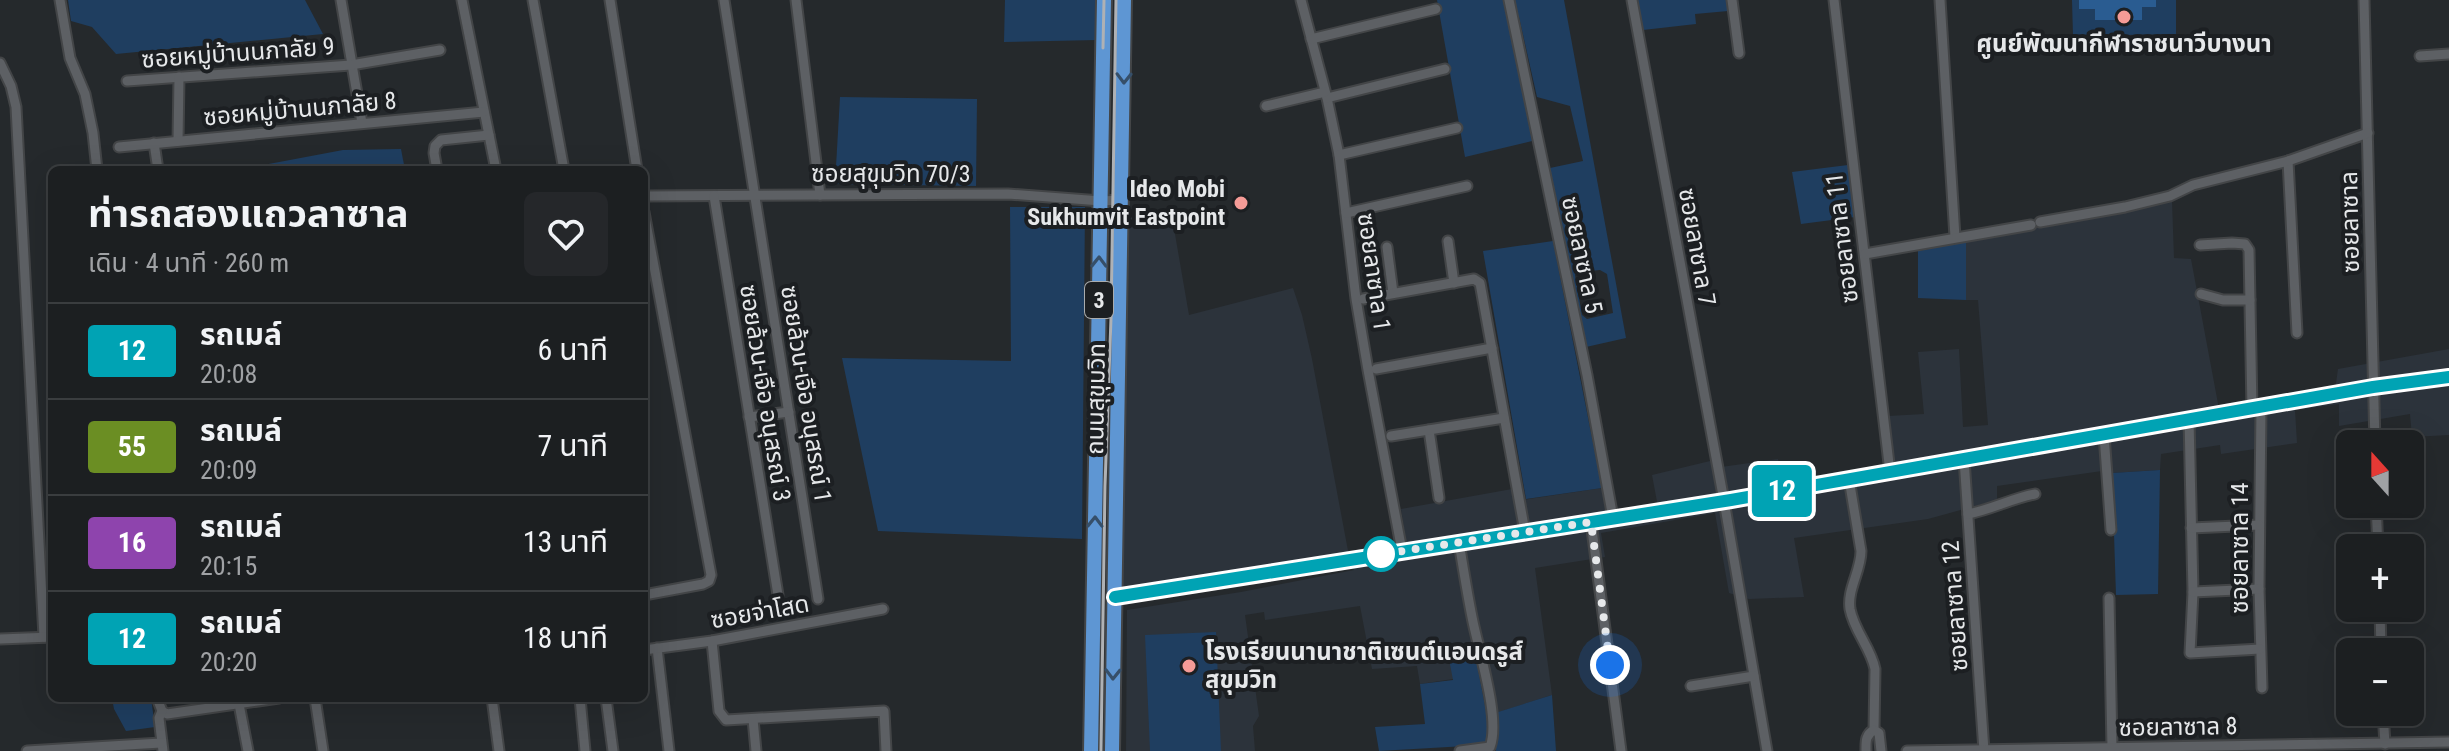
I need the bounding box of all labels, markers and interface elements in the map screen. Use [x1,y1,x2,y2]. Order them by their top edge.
marker: ศูนย์พัฒนากีฬาราชนาวีบางนา [2115,8,2133,26]
place label: ศูนย์พัฒนากีฬาราชนาวีบางนา [1976,30,2272,59]
street label: ซอยหมู่บ้านนภาลัย 9 [141,32,336,75]
one-way arrow [1115,72,1133,85]
street label: ซอยหมู่บ้านนภาลัย 8 [202,87,398,132]
street label: ซอยสุขุมวิท 70/3 [811,160,971,189]
street label: ซอยลาซาล 11 [1820,171,1864,305]
street label: ซอยลาซาล [2335,171,2365,273]
place label: Ideo Mobi Sukhumvit Eastpoint [1027,175,1225,231]
street label: ซอยลาซาล 7 [1673,186,1721,308]
text: ท่ารถสองแถวลาซาล [88,192,408,236]
button: heart [524,192,608,276]
marker: Ideo Mobi Sukhumvit Eastpoint [1232,194,1250,212]
street label: ซอยลาซาล 5 [1556,194,1608,316]
street label: ซอยลาซาล 1 [1352,211,1396,333]
text: เดิน · 4 นาที · 260 m [88,248,289,278]
one-way arrow [1091,255,1108,268]
road number: 3 [1085,282,1113,318]
street label: ซอยล้วน-เจือ อนุสรณ์ 3 [733,283,796,504]
street label: ซอยล้วน-เจือ อนุสรณ์ 1 [774,284,837,505]
text: รถเมล์ [200,317,282,352]
text: 6 นาที [537,332,608,367]
text: 12 [118,334,146,367]
street label: ถนนสุขุมวิท [1081,343,1112,455]
text: 20:08 [200,359,257,389]
text: รถเมล์ [200,413,282,448]
text: 7 นาที [537,428,608,463]
text: 55 [118,430,146,463]
north arrow [2336,430,2424,518]
map controls [2336,430,2424,726]
text: 20:09 [200,455,257,485]
line badge: 12 [1746,465,1818,517]
text: 12 [1768,474,1796,507]
street label: ซอยลาซาล 14 [2226,482,2254,613]
text: รถเมล์ [200,509,282,544]
one-way arrow [1086,515,1104,528]
text: 13 นาที [523,524,608,559]
text: 16 [118,526,146,559]
button: + [2336,534,2424,622]
unlabelled marker [1364,537,1398,571]
street label: ซอยลาซาล 12 [1936,540,1974,672]
text: 20:15 [200,551,257,581]
street label: ซอยจ่าโสด [709,590,811,634]
text: รถเมล์ [200,605,282,640]
text: 18 นาที [523,620,608,655]
text: 12 [118,622,146,655]
place label: โรงเรียนนานาชาติเซนต์แอนดรูส์ สุขุมวิท [1205,638,1523,695]
button: − [2336,638,2424,726]
your location [1590,645,1630,685]
text: 20:20 [200,647,257,677]
marker: โรงเรียนนานาชาติเซนต์แอนดรูส์ สุขุมวิท [1180,657,1198,675]
one-way arrow [1105,668,1122,681]
street label: ซอยลาซาล 8 [2118,712,2238,742]

